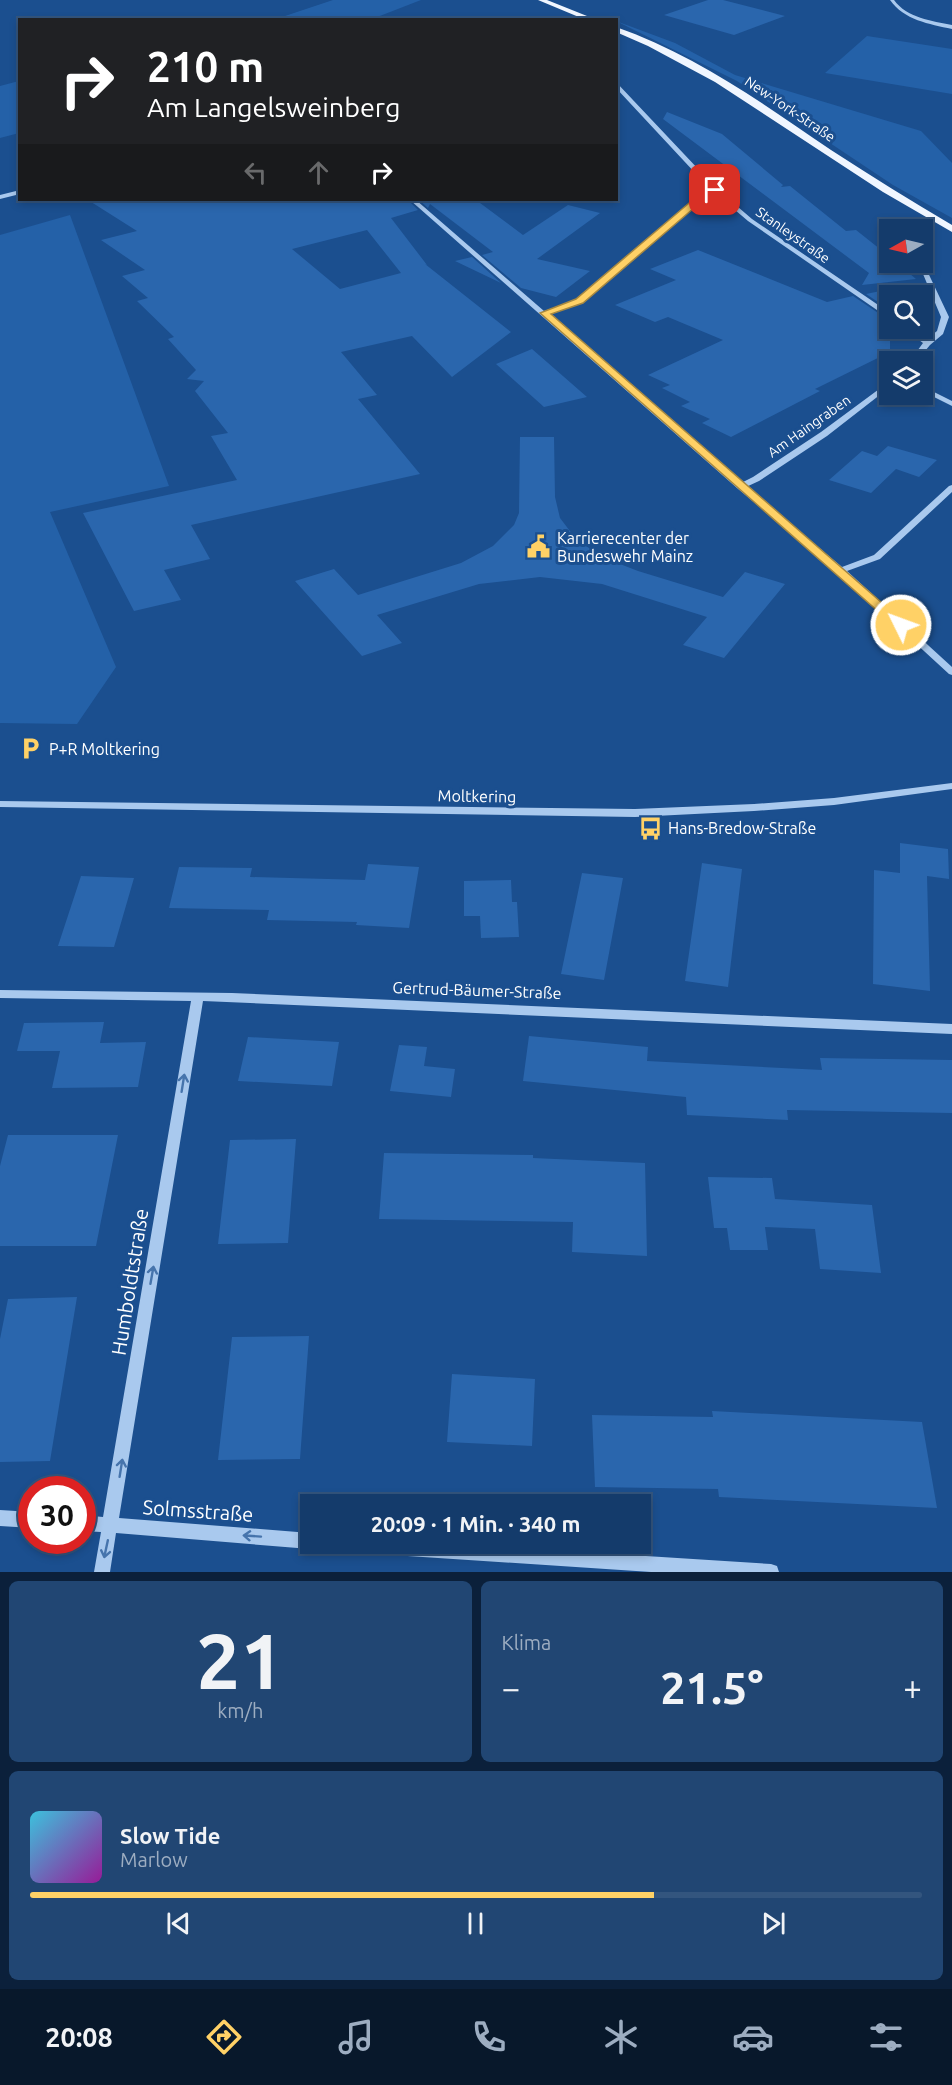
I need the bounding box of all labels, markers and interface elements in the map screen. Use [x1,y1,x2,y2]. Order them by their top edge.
icon: right [48,42,126,120]
text: 210 m [147,43,264,90]
street label: New-York-Straße [742,73,838,145]
text: Am Langelsweinberg [147,92,401,122]
icon: left [239,156,272,189]
icon: ahead [302,156,335,189]
icon: right [365,156,398,189]
pin [689,164,740,215]
icon: arrive [698,173,731,206]
street label: Stanleystraße [753,204,833,266]
north arrow [879,219,933,273]
map controls [879,219,933,405]
button: search [879,285,933,339]
button: layers [879,351,933,405]
street label: Am Haingraben [765,392,853,460]
place label: Karrierecenter der Bundeswehr Mainz [557,529,693,565]
public building icon: Karrierecenter der Bundeswehr Mainz [526,534,552,560]
position arrow [869,593,933,657]
parking icon: P+R Moltkering [18,736,44,762]
place label: P+R Moltkering [49,740,160,758]
street label: Moltkering [438,786,516,806]
bus stop icon: Hans-Bredow-Straße [637,815,663,841]
place label: Hans-Bredow-Straße [668,819,816,837]
street label: Gertrud-Bäumer-Straße [392,978,562,1002]
one-way arrow [178,1073,189,1093]
street label: Humboldtstraße [107,1207,152,1357]
one-way arrow [147,1266,158,1286]
one-way arrow [115,1458,126,1478]
speed limit sign: 30 [18,1476,96,1554]
street label: Solmsstraße [142,1495,254,1526]
text: 20:09 · 1 Min. · 340 m [371,1511,580,1536]
one-way arrow [243,1530,263,1541]
one-way arrow [100,1539,112,1558]
text: 21 [196,1616,284,1704]
text: Klima [502,1631,551,1654]
text: 21.5° [660,1662,763,1713]
text: − [502,1669,520,1706]
text: + [903,1669,922,1706]
text: km/h [217,1699,263,1722]
text: Slow Tide [120,1823,220,1848]
text: Marlow [120,1848,188,1871]
icon: previous [162,1907,195,1940]
icon: pause [459,1907,492,1940]
icon: next [757,1907,790,1940]
icon: directions [203,2016,245,2058]
icon: music [335,2016,377,2058]
icon: phone [468,2016,510,2058]
icon: climate [600,2016,642,2058]
icon: car [732,2016,774,2058]
icon: filters [865,2016,907,2058]
text: 20:08 [45,2022,113,2052]

